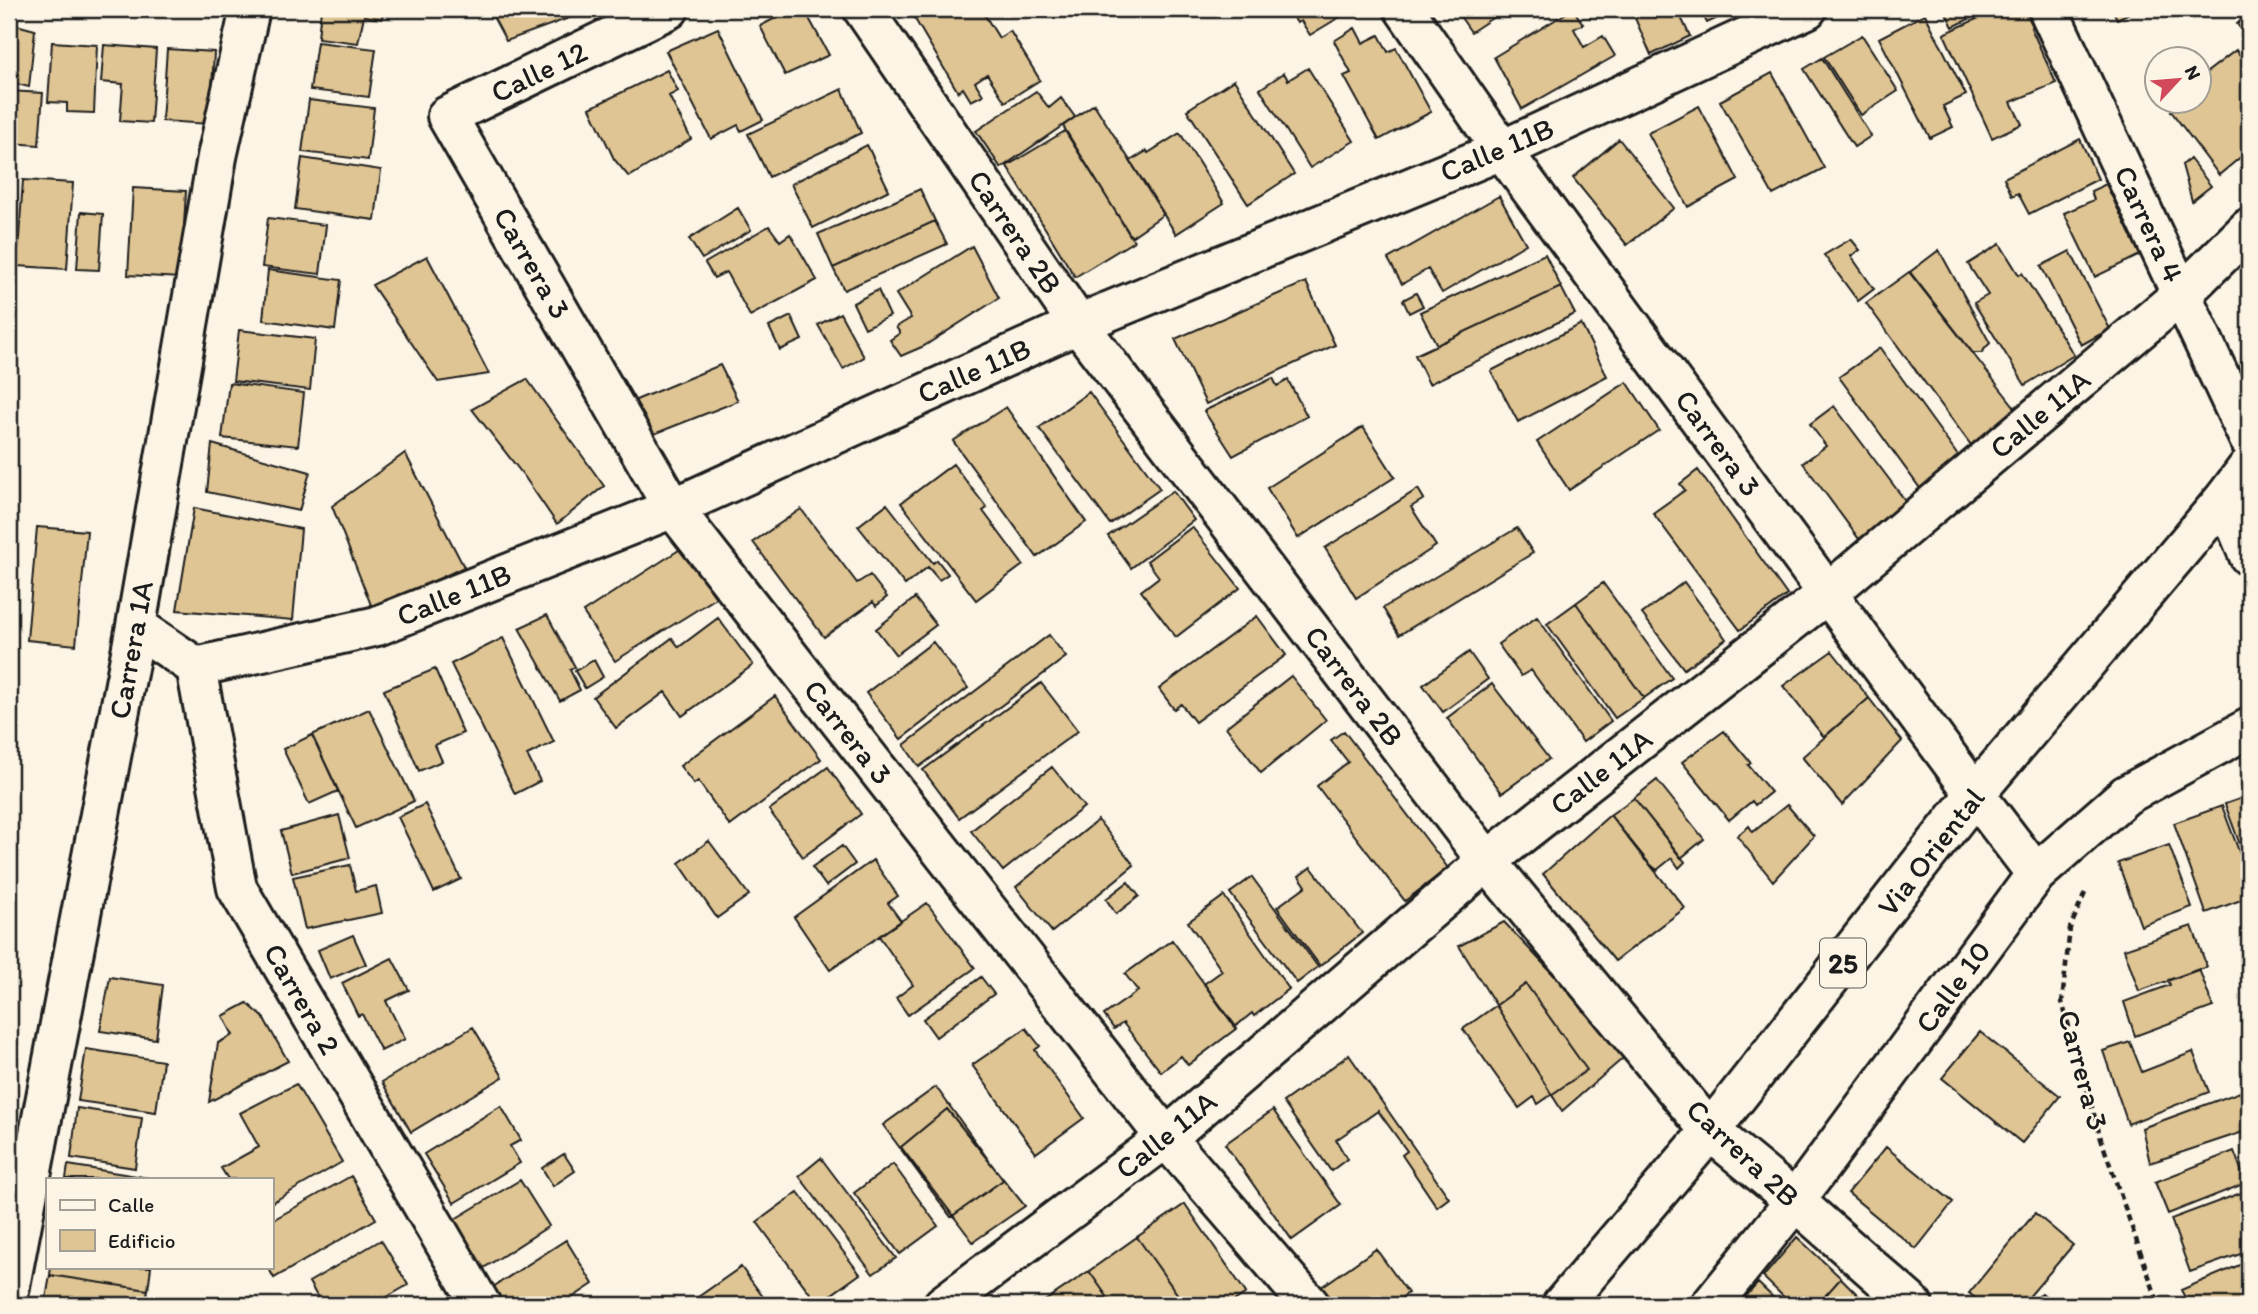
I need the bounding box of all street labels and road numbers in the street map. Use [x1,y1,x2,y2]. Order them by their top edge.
street label: Calle 12 [485,32,593,111]
street label: Calle 11B [1434,109,1559,190]
street label: Carrera 4 [2106,159,2193,288]
street label: Carrera 2B [960,163,1070,301]
street label: Carrera 3 [486,200,579,325]
street label: Calle 11B [911,329,1036,412]
street label: Calle 11A [1982,361,2098,466]
street label: Carrera 3 [1667,382,1770,503]
street label: Calle 11B [391,555,516,634]
street label: Carrera 1A [100,578,161,722]
street label: Carrera 2B [1297,618,1412,753]
street label: Carrera 3 [796,672,901,792]
street label: Calle 11A [1542,720,1659,823]
street label: Via Oriental [1869,780,1993,923]
street label: Calle 10 [1907,933,1999,1040]
street label: Carrera 2 [256,936,349,1061]
road number: 25 [1820,939,1866,988]
street label: Carrera 3 [2050,1006,2117,1134]
street label: Calle 11A [1107,1082,1224,1187]
street label: Carrera 2B [1679,1091,1808,1215]

